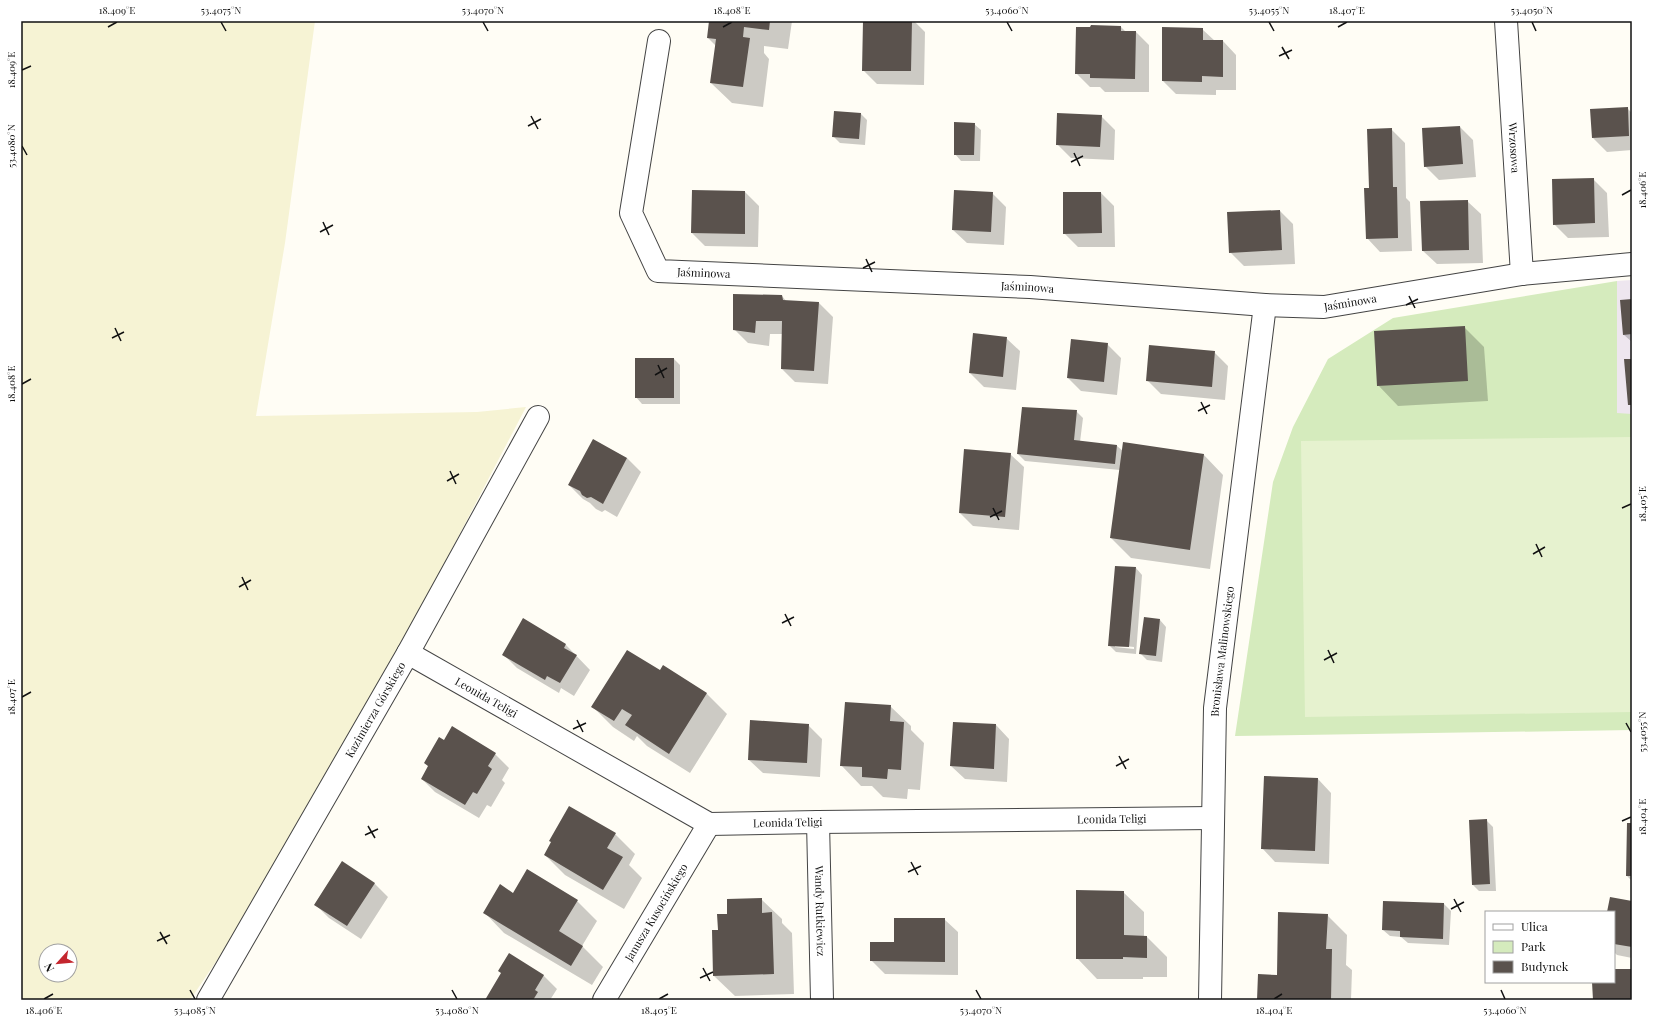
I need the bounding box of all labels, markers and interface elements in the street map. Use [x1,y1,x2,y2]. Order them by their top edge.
text: 18.409°E [99,3,135,17]
text: 53.4075°N [201,3,241,17]
text: 53.4070°N [462,3,504,17]
text: 18.408°E [714,3,750,17]
text: 53.4060°N [985,3,1029,17]
text: 53.4055°N [1249,3,1289,17]
text: 18.407°E [1329,3,1365,17]
text: 53.4050°N [1511,3,1553,17]
text: 18.409°E [4,52,18,88]
street label: Wrzosowa [1505,121,1524,174]
text: 53.4080°N [4,124,18,168]
text: 18.406°E [1635,172,1649,208]
street label: Jaśminowa [676,264,731,281]
street label: Jaśminowa [1000,278,1055,296]
street label: Jaśminowa [1322,290,1378,314]
text: 18.408°E [4,366,18,402]
text: 18.405°E [1635,486,1649,522]
street label: Bronisława Malinowskiego [1207,585,1237,717]
street label: Kazimierza Górskiego [341,659,408,760]
street label: Leonida Teligi [453,673,520,721]
text: 18.407°E [4,679,18,715]
text: 53.4055°N [1635,712,1649,752]
text: 18.404°E [1635,799,1649,835]
street label: Leonida Teligi [1077,811,1147,826]
street label: Leonida Teligi [753,814,823,830]
street label: Janusza Kusocińskiego [620,860,691,965]
street label: Wandy Rutkiewicz [812,865,829,956]
legend [1485,911,1615,983]
text: Ulica [1521,918,1548,934]
text: Park [1521,938,1546,954]
north arrow [38,943,78,983]
text: Budynek [1521,958,1569,974]
text: N [40,961,57,975]
text: 18.406°E [26,1003,62,1017]
text: 53.4085°N [174,1003,216,1017]
text: 53.4080°N [435,1003,479,1017]
text: 18.405°E [641,1003,677,1017]
text: 53.4070°N [960,1003,1002,1017]
text: 18.404°E [1256,1003,1292,1017]
text: 53.4060°N [1483,1003,1527,1017]

